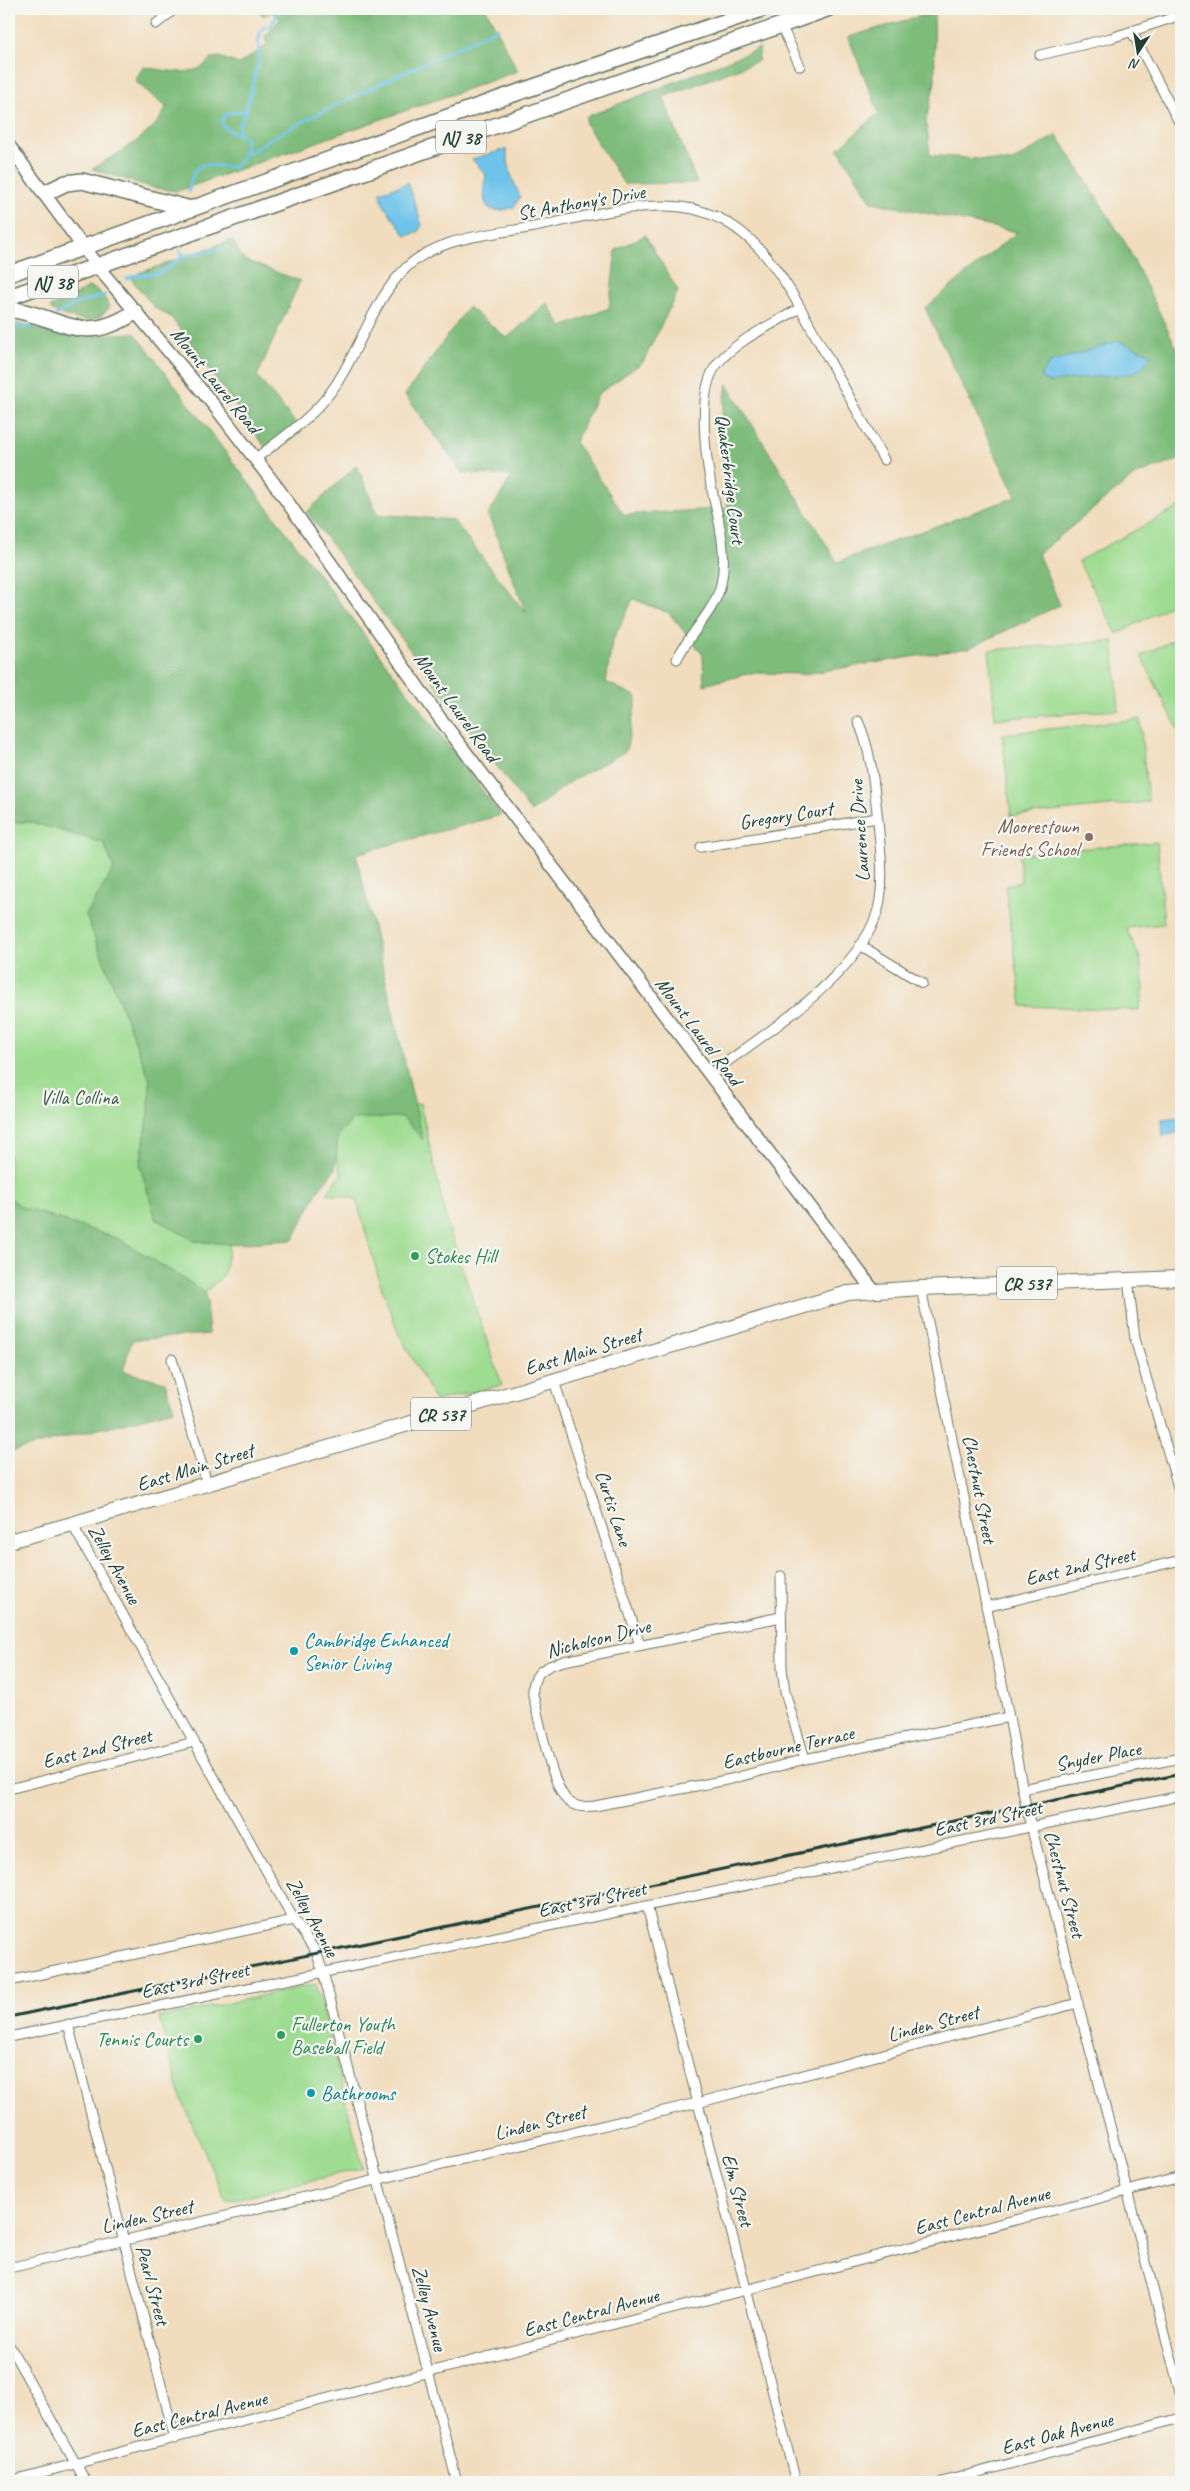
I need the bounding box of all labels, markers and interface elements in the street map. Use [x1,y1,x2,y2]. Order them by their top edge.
north arrow [1112,28,1162,78]
text: N [1127,55,1141,73]
road number: NJ 38 [436,120,486,154]
street label: St Anthony's Drive [515,179,648,226]
road number: NJ 38 [28,266,78,298]
street label: Mount Laurel Road [165,322,268,441]
street label: Quakerbridge Court [710,413,751,548]
street label: Mount Laurel Road [408,648,507,770]
street label: Laurence Drive [843,778,876,883]
street label: Gregory Court [738,795,838,835]
place label: Moorestown Friends School [981,814,1083,862]
marker: Moorestown Friends School [1083,831,1095,843]
street label: Mount Laurel Road [650,972,749,1093]
park label: Villa Collina [40,1085,120,1110]
place label: Stokes Hill [425,1244,500,1269]
marker: Stokes Hill [409,1250,421,1262]
road number: CR 537 [997,1266,1057,1300]
street label: East Main Street [522,1321,648,1381]
road number: CR 537 [411,1398,471,1430]
street label: Chestnut Street [957,1433,1003,1548]
street label: East Main Street [134,1437,260,1497]
street label: Curtis Lane [590,1467,638,1551]
street label: Zelley Avenue [82,1520,147,1610]
street label: East 2nd Street [1023,1541,1140,1591]
street label: Nicholson Drive [544,1613,654,1663]
place label: Cambridge Enhanced Senior Living [304,1628,451,1676]
marker: Cambridge Enhanced Senior Living [288,1645,300,1657]
street label: Eastbourne Terrace [720,1720,858,1775]
street label: East 2nd Street [40,1722,157,1774]
street label: Snyder Place [1053,1736,1144,1777]
street label: East 3rd Street [932,1794,1047,1842]
street label: Chestnut Street [1038,1828,1091,1943]
street label: Zelley Avenue [280,1873,345,1963]
street label: East 3rd Street [536,1875,651,1923]
street label: East 3rd Street [139,1956,254,2004]
street label: Linden Street [885,1998,985,2048]
place label: Fullerton Youth Baseball Field [291,2012,396,2060]
place label: Tennis Courts [96,2027,190,2052]
marker: Fullerton Youth Baseball Field [275,2029,287,2041]
marker: Tennis Courts [192,2033,204,2045]
place label: Bathrooms [321,2081,397,2106]
marker: Bathrooms [305,2087,317,2099]
street label: Linden Street [492,2098,592,2146]
street label: Elm Street [716,2151,760,2231]
street label: East Central Avenue [912,2180,1054,2241]
street label: Linden Street [99,2193,199,2239]
street label: Pearl Street [130,2242,176,2330]
street label: Zelley Avenue [406,2263,453,2355]
street label: East Central Avenue [521,2282,663,2343]
street label: East Central Avenue [129,2385,271,2443]
street label: East Oak Avenue [999,2406,1117,2460]

